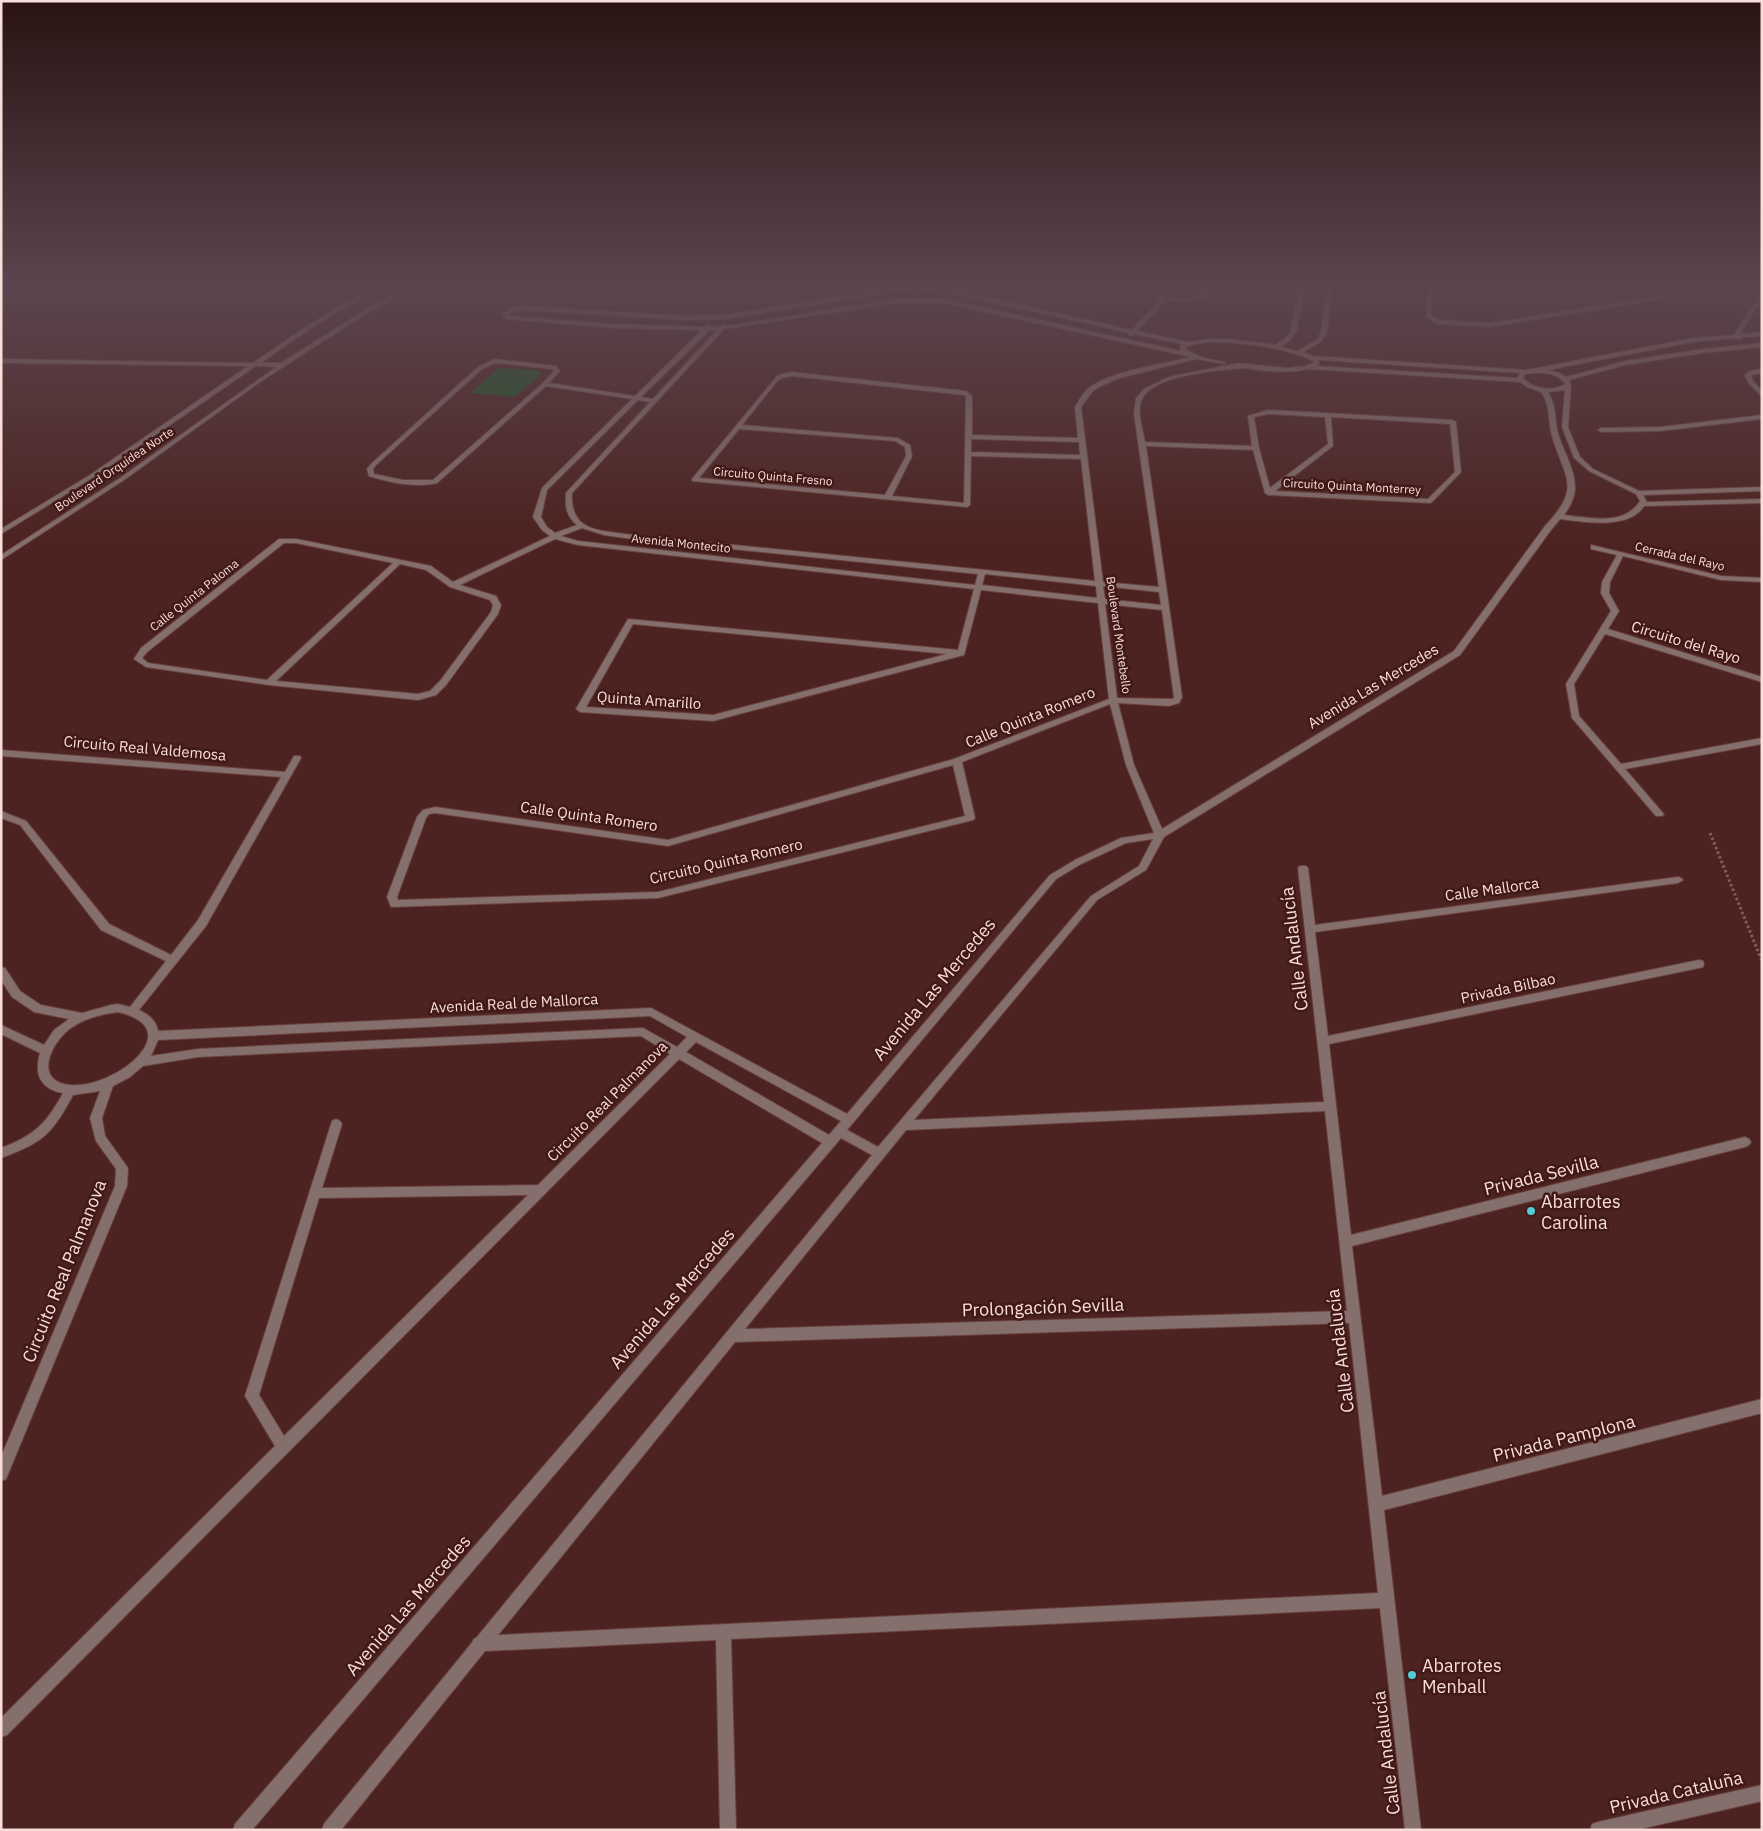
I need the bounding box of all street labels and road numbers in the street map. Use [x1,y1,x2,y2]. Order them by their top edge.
street label: Boulevard Orquídea Norte [52,423,177,514]
street label: Circuito Quinta Fresno [713,463,834,489]
street label: Circuito Quinta Monterrey [1283,475,1421,497]
street label: Avenida Montecito [631,530,732,556]
street label: Cerrada del Rayo [1634,538,1727,574]
street label: Calle Quinta Paloma [147,555,242,634]
street label: Boulevard Montebello [1103,575,1135,695]
street label: Circuito del Rayo [1629,616,1743,668]
street label: Avenida Las Mercedes [1304,639,1442,733]
street label: Calle Quinta Romero [962,682,1098,752]
street label: Quinta Amarillo [596,687,702,713]
street label: Circuito Real Valdemosa [63,731,227,765]
street label: Calle Quinta Romero [519,797,659,835]
street label: Circuito Quinta Romero [648,834,804,888]
street label: Calle Mallorca [1444,873,1540,905]
street label: Calle Andalucía [1275,885,1313,1012]
street label: Avenida Las Mercedes [868,913,1000,1065]
street label: Privada Bilbao [1459,969,1557,1007]
street label: Avenida Real de Mallorca [429,989,599,1017]
street label: Circuito Real Palmanova [543,1037,671,1165]
street label: Privada Sevilla [1481,1150,1601,1200]
street label: Circuito Real Palmanova [17,1176,111,1366]
street label: Avenida Las Mercedes [604,1223,740,1373]
street label: Calle Andalucía [1321,1287,1359,1414]
street label: Prolongación Sevilla [961,1293,1125,1321]
street label: Privada Pamplona [1491,1409,1638,1467]
street label: Avenida Las Mercedes [340,1530,476,1680]
street label: Calle Andalucía [1367,1689,1405,1816]
street label: Privada Cataluña [1607,1765,1745,1819]

